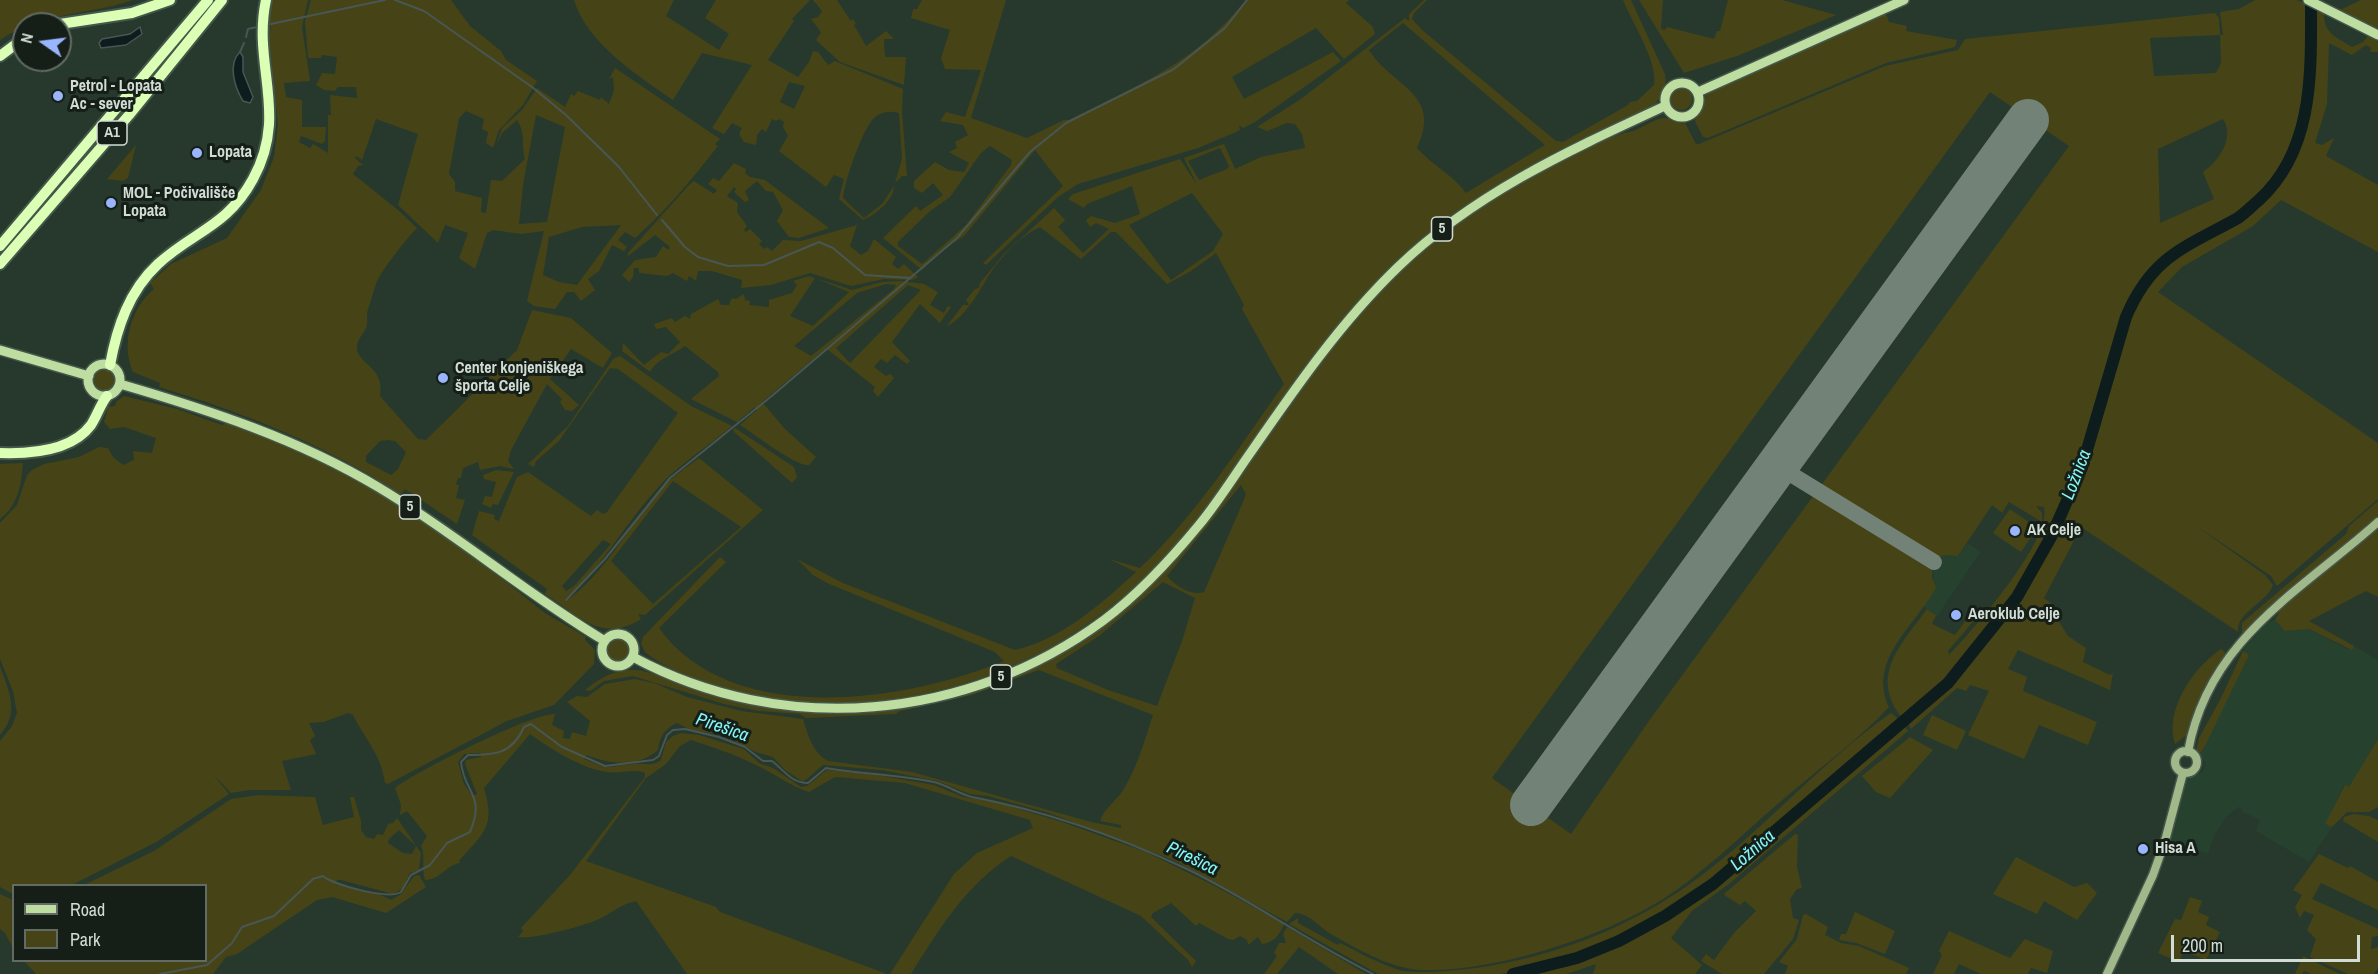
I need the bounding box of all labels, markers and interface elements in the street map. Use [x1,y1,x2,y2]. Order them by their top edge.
north arrow [12,12,72,72]
text: N [15,31,38,45]
place label: Petrol - Lopata Ac - sever [70,77,162,115]
marker: Petrol - Lopata Ac - sever [51,89,65,103]
road number: A1 [97,121,127,145]
place label: Lopata [209,143,252,163]
marker: Lopata [190,146,204,160]
place label: MOL - Počivališče Lopata [123,184,235,222]
marker: MOL - Počivališče Lopata [104,196,118,210]
road number: 5 [1432,217,1452,241]
place label: Center konjeniškega športa Celje [455,359,583,397]
marker: Center konjeniškega športa Celje [436,371,450,385]
water label: Ložnica [2058,447,2096,503]
road number: 5 [400,495,420,519]
place label: AK Celje [2027,521,2081,541]
marker: AK Celje [2008,524,2022,538]
place label: Aeroklub Celje [1968,605,2060,625]
marker: Aeroklub Celje [1949,608,1963,622]
road number: 5 [990,665,1012,689]
water label: Pirešica [693,709,751,747]
water label: Ložnica [1726,826,1780,876]
water label: Pirešica [1163,837,1221,881]
place label: Hisa A [2155,839,2196,859]
marker: Hisa A [2136,842,2150,856]
legend [12,884,207,962]
text: Road [70,897,105,922]
scale bar [2174,923,2363,961]
text: Park [70,927,100,952]
text: 200 m [2182,933,2223,958]

